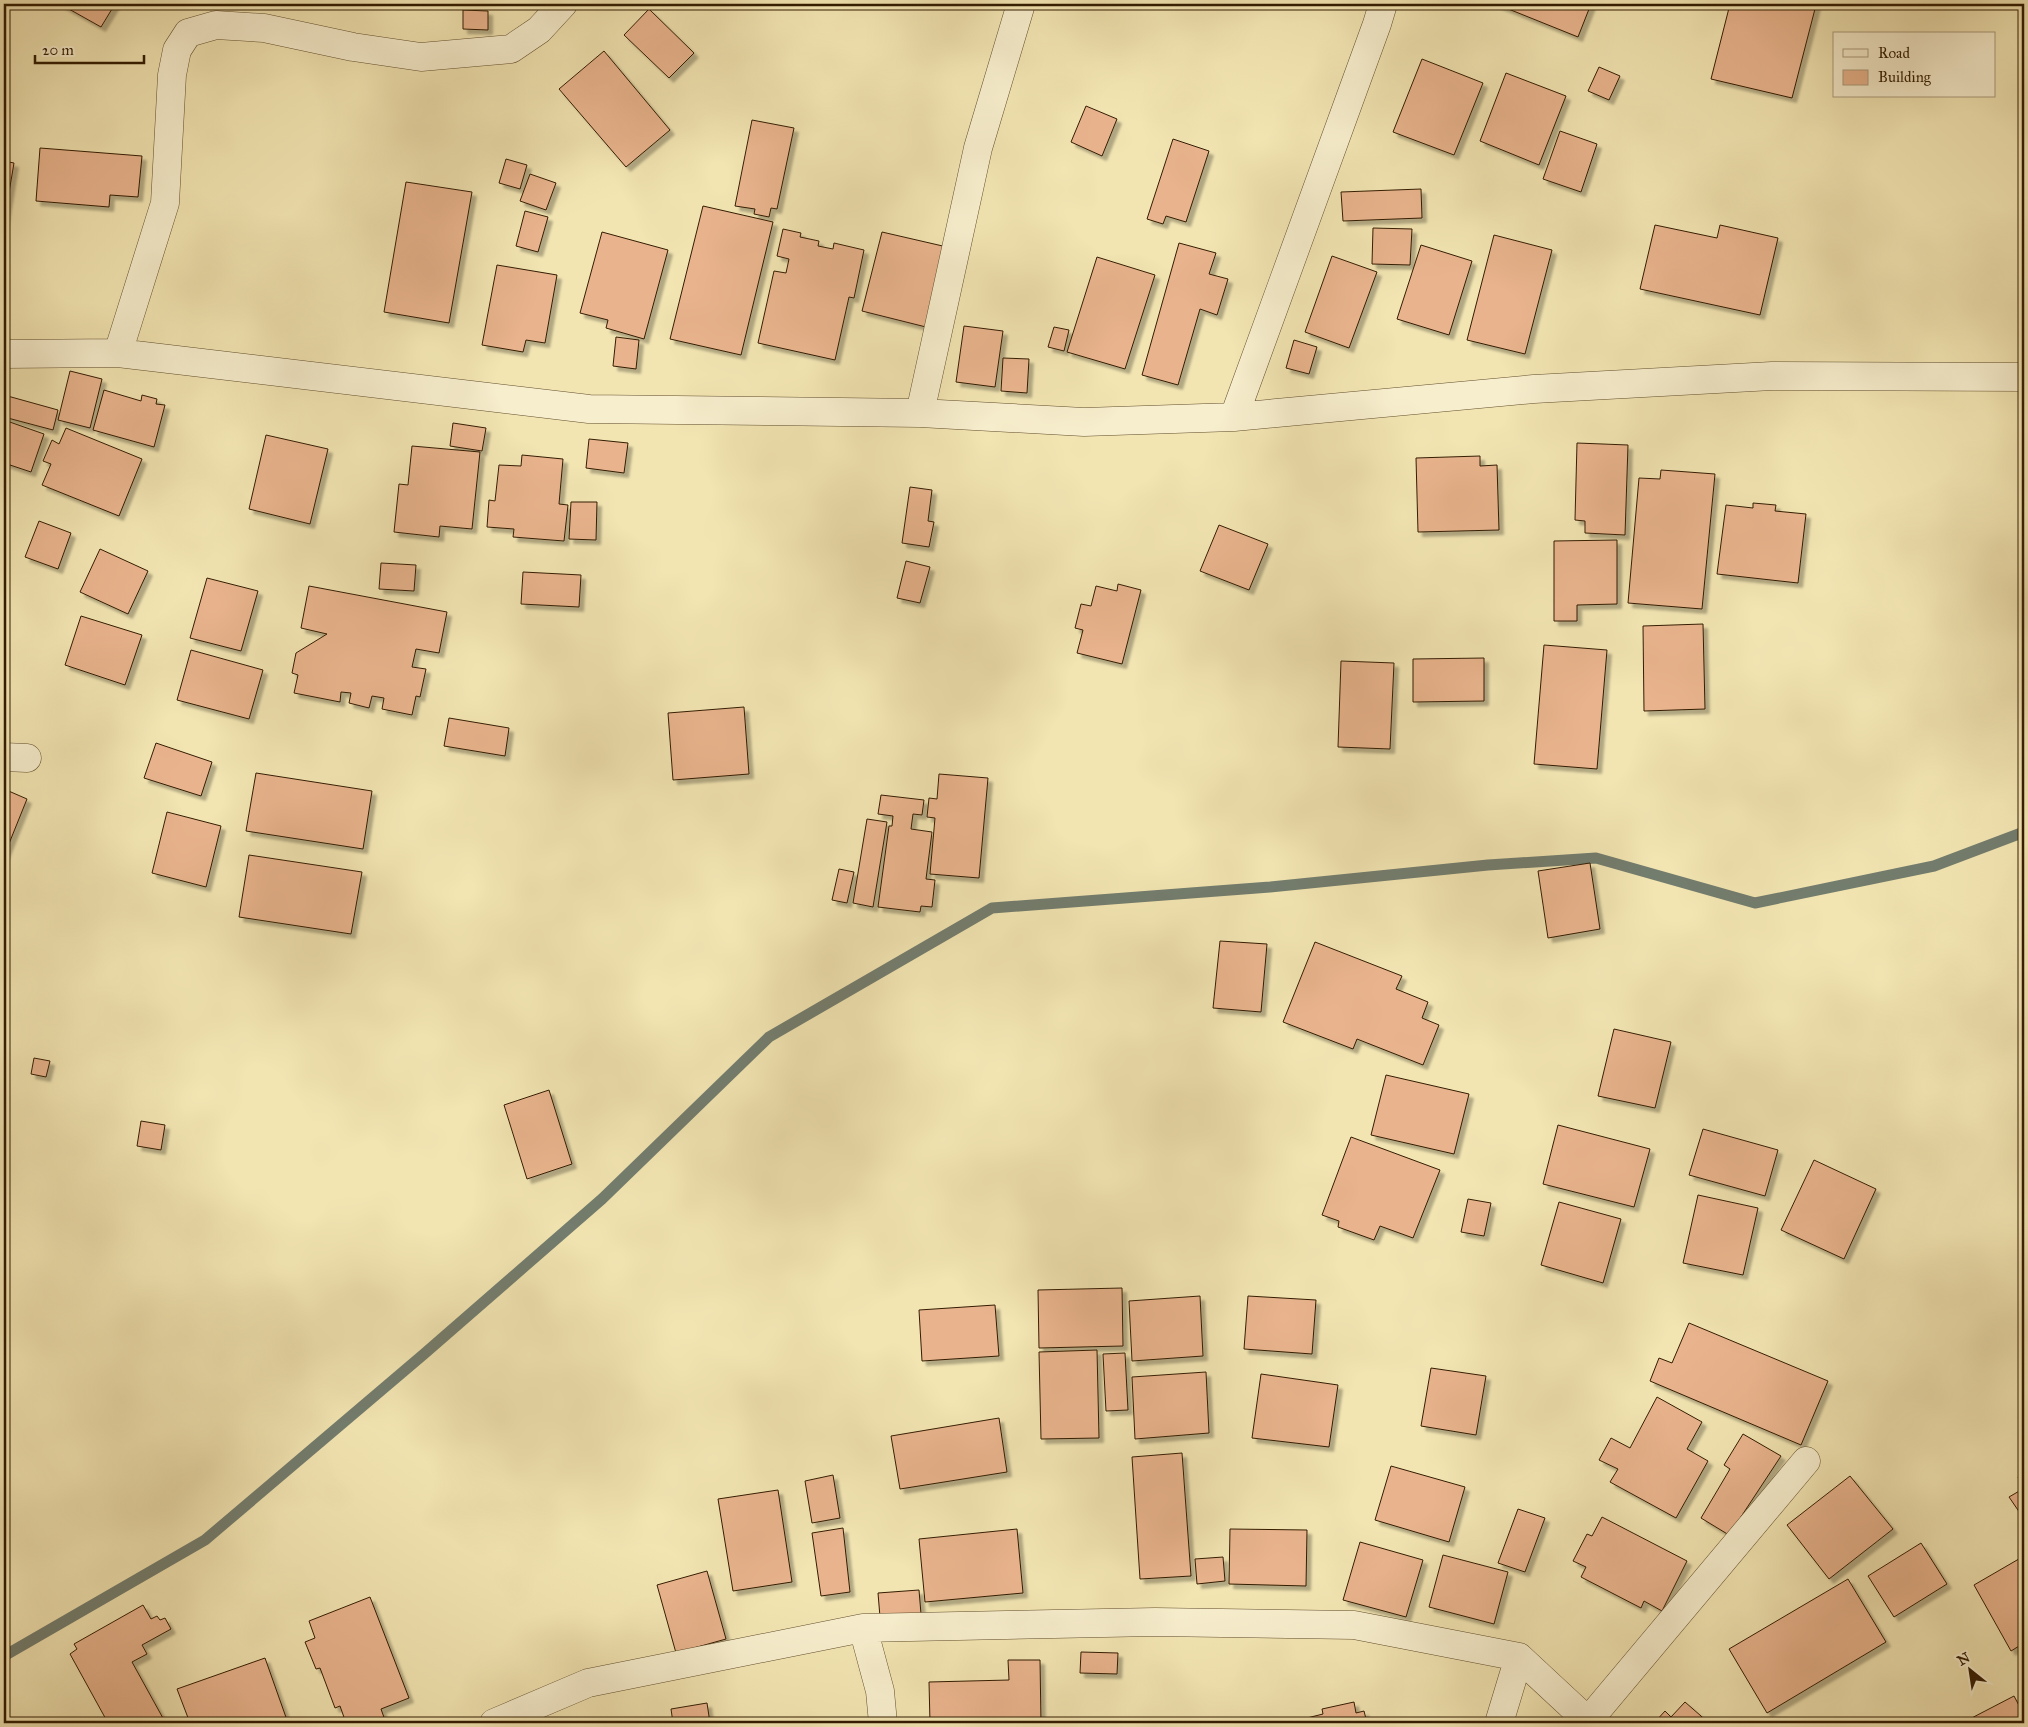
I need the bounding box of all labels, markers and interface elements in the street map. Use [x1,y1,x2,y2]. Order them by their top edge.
scale bar [35,32,144,64]
legend [1833,32,1996,98]
text: 20 m [42,41,74,59]
text: Road [1878,44,1910,62]
text: Building [1878,68,1932,86]
north arrow [1946,1644,1996,1694]
text: N [1954,1649,1973,1670]

